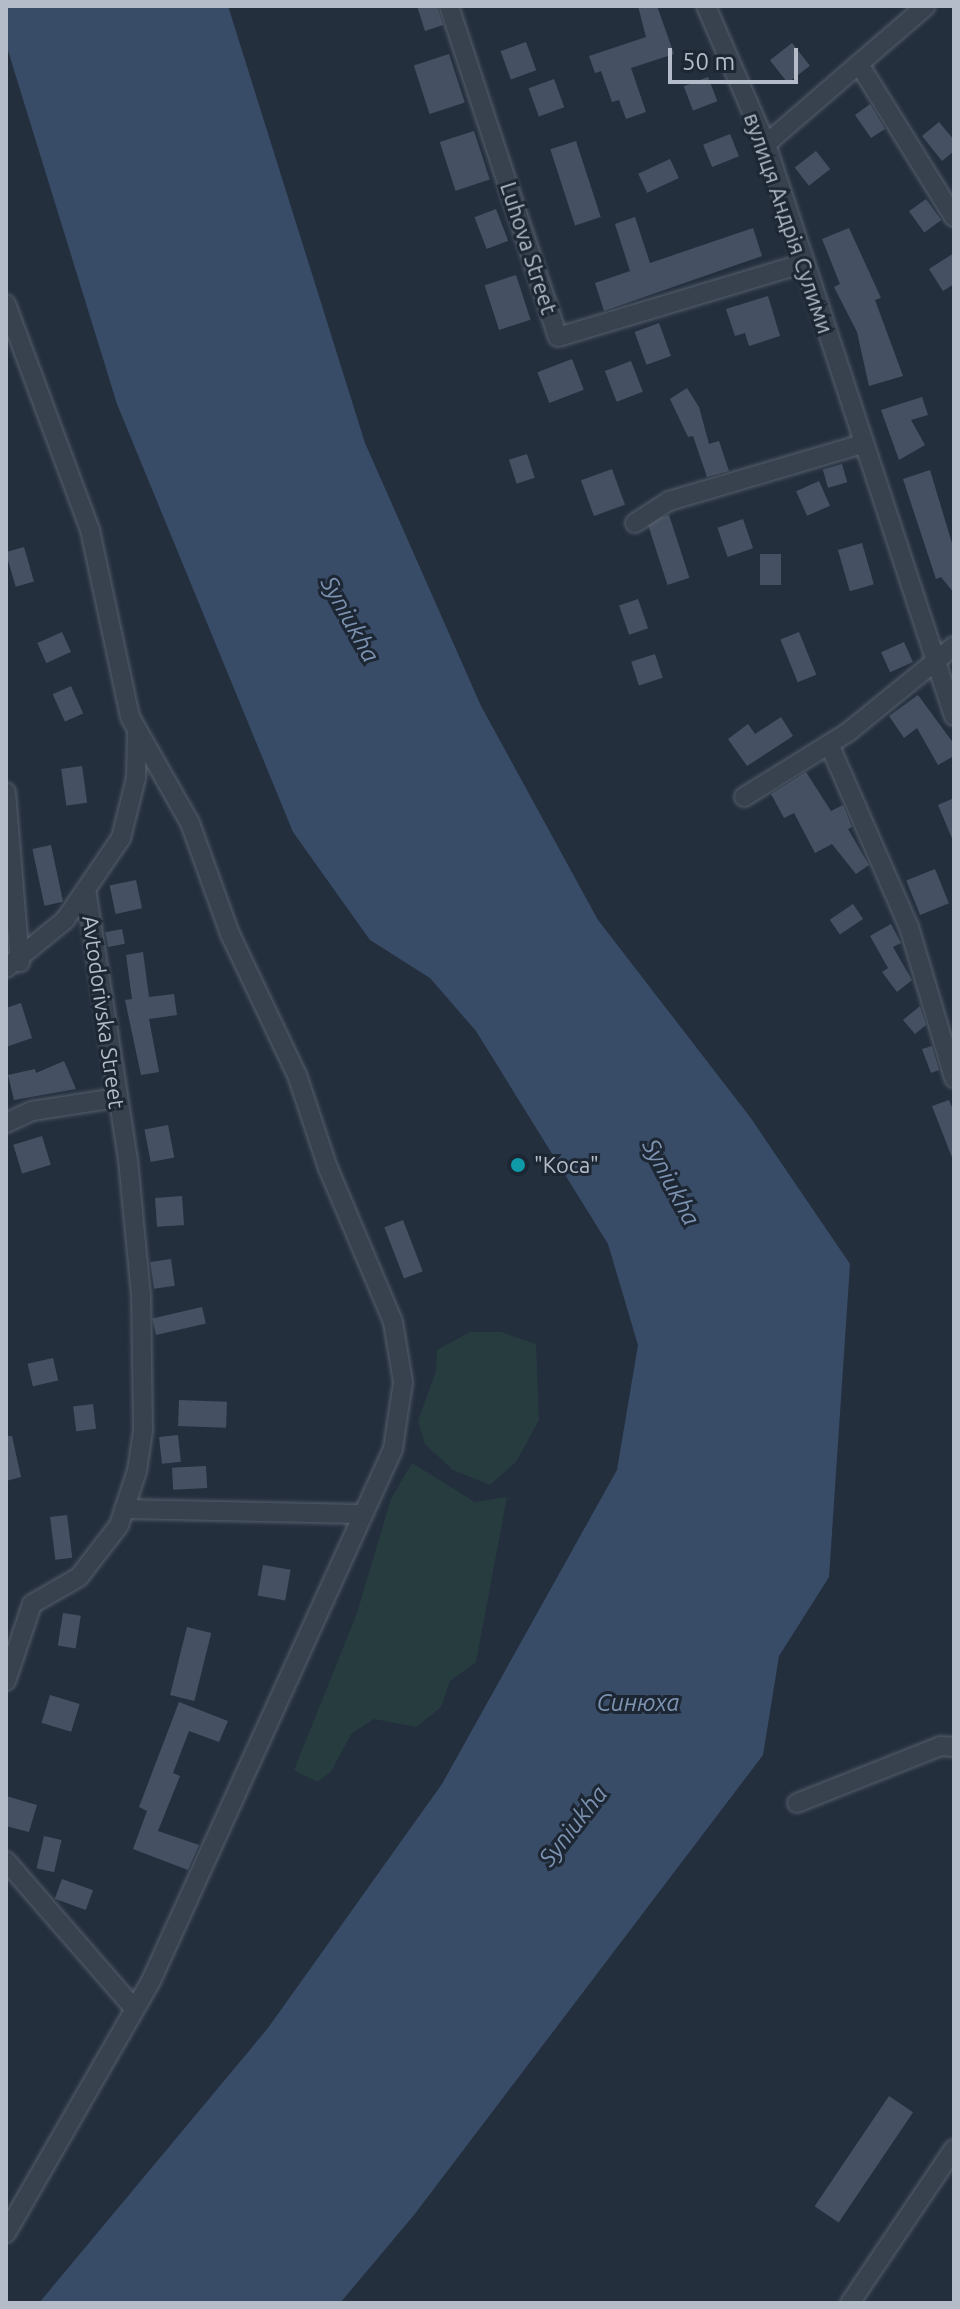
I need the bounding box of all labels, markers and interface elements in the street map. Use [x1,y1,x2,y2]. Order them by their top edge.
scale bar [672,32,802,82]
text: 50 m [682,48,735,75]
street label: вулиця Андрія Сулими [739,109,839,337]
street label: Luhova Street [495,178,563,318]
water label: Syniukha [315,571,385,667]
street label: Avtodorivska Street [77,914,131,1110]
water label: Syniukha [636,1134,706,1230]
place label: "Коса" [534,1152,599,1178]
marker: "Коса" [509,1156,527,1174]
water label: Синюха [596,1689,680,1717]
water label: Syniukha [533,1780,613,1872]

